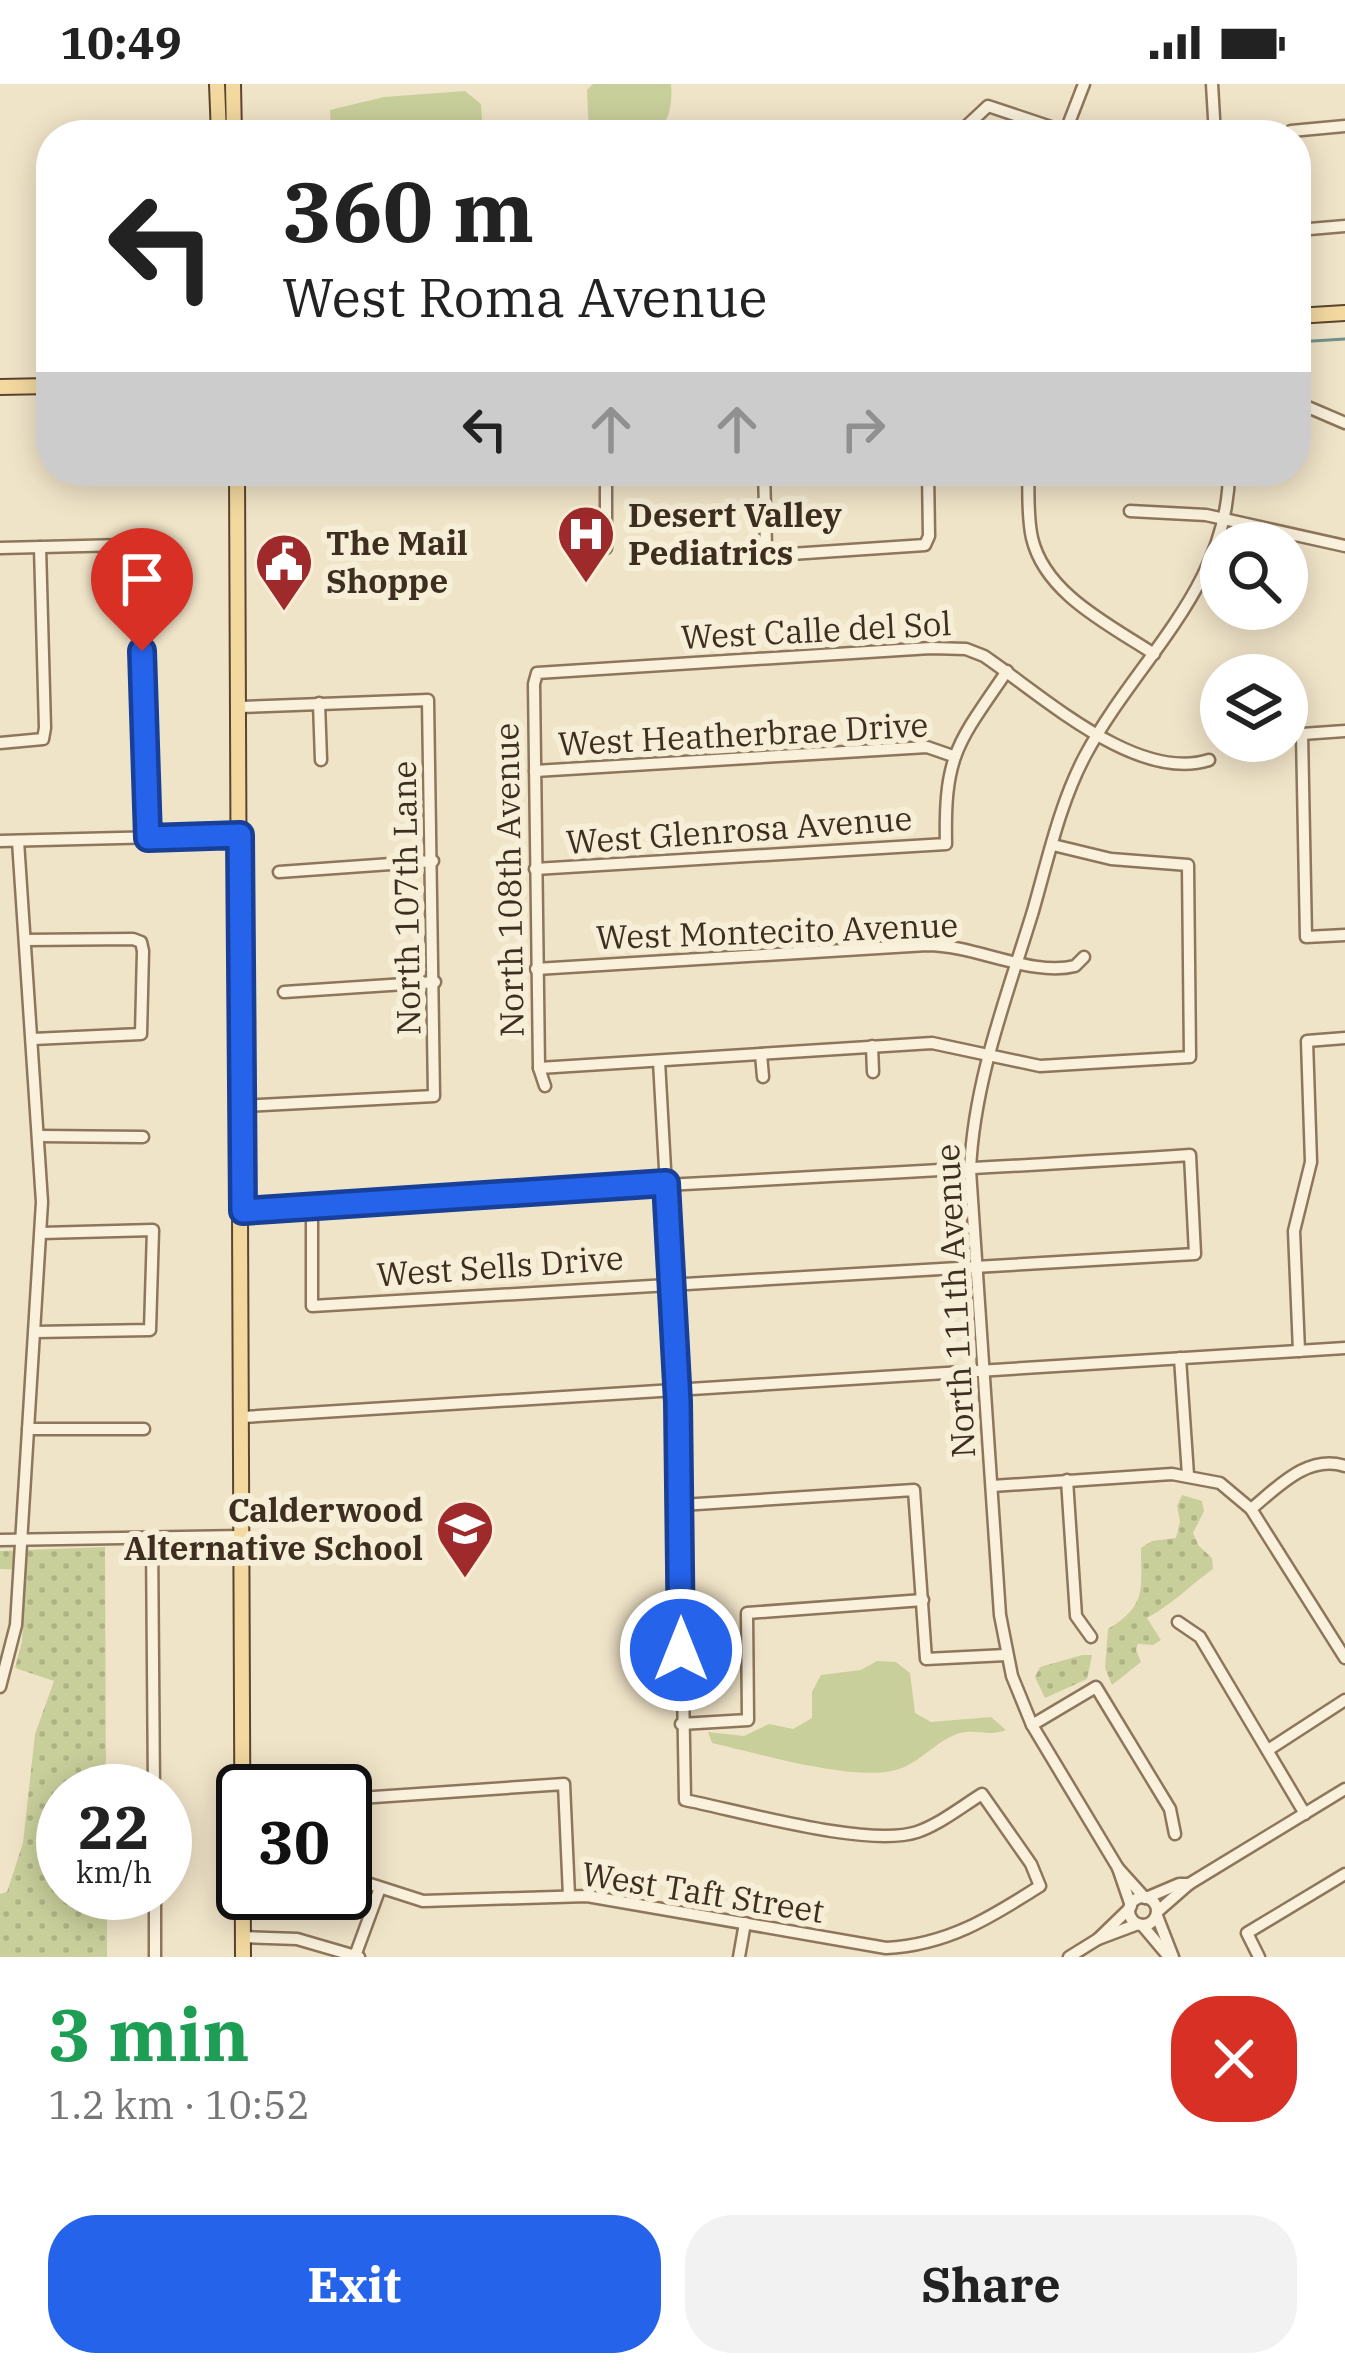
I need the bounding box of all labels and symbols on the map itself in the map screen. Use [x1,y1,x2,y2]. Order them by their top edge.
place label: Desert Valley Pediatrics [628,493,842,574]
hospital icon: Desert Valley Pediatrics [555,503,617,585]
place label: The Mail Shoppe [326,521,468,602]
pin [91,528,193,651]
public building icon: The Mail Shoppe [253,531,315,613]
street label: West Calle del Sol [680,601,952,658]
street label: West Heatherbrae Drive [557,702,929,765]
street label: North 108th Avenue [484,723,533,1037]
street label: North 107th Lane [382,760,429,1036]
street label: West Glenrosa Avenue [564,796,913,863]
street label: West Montecito Avenue [595,903,959,958]
street label: North 111th Avenue [925,1143,984,1459]
street label: West Sells Drive [375,1235,625,1296]
place label: Calderwood Alternative School [124,1488,423,1569]
school or university icon: Calderwood Alternative School [434,1498,496,1580]
position arrow [618,1587,744,1713]
speed limit sign: 30 [216,1764,372,1920]
street label: West Taft Street [579,1851,827,1932]

